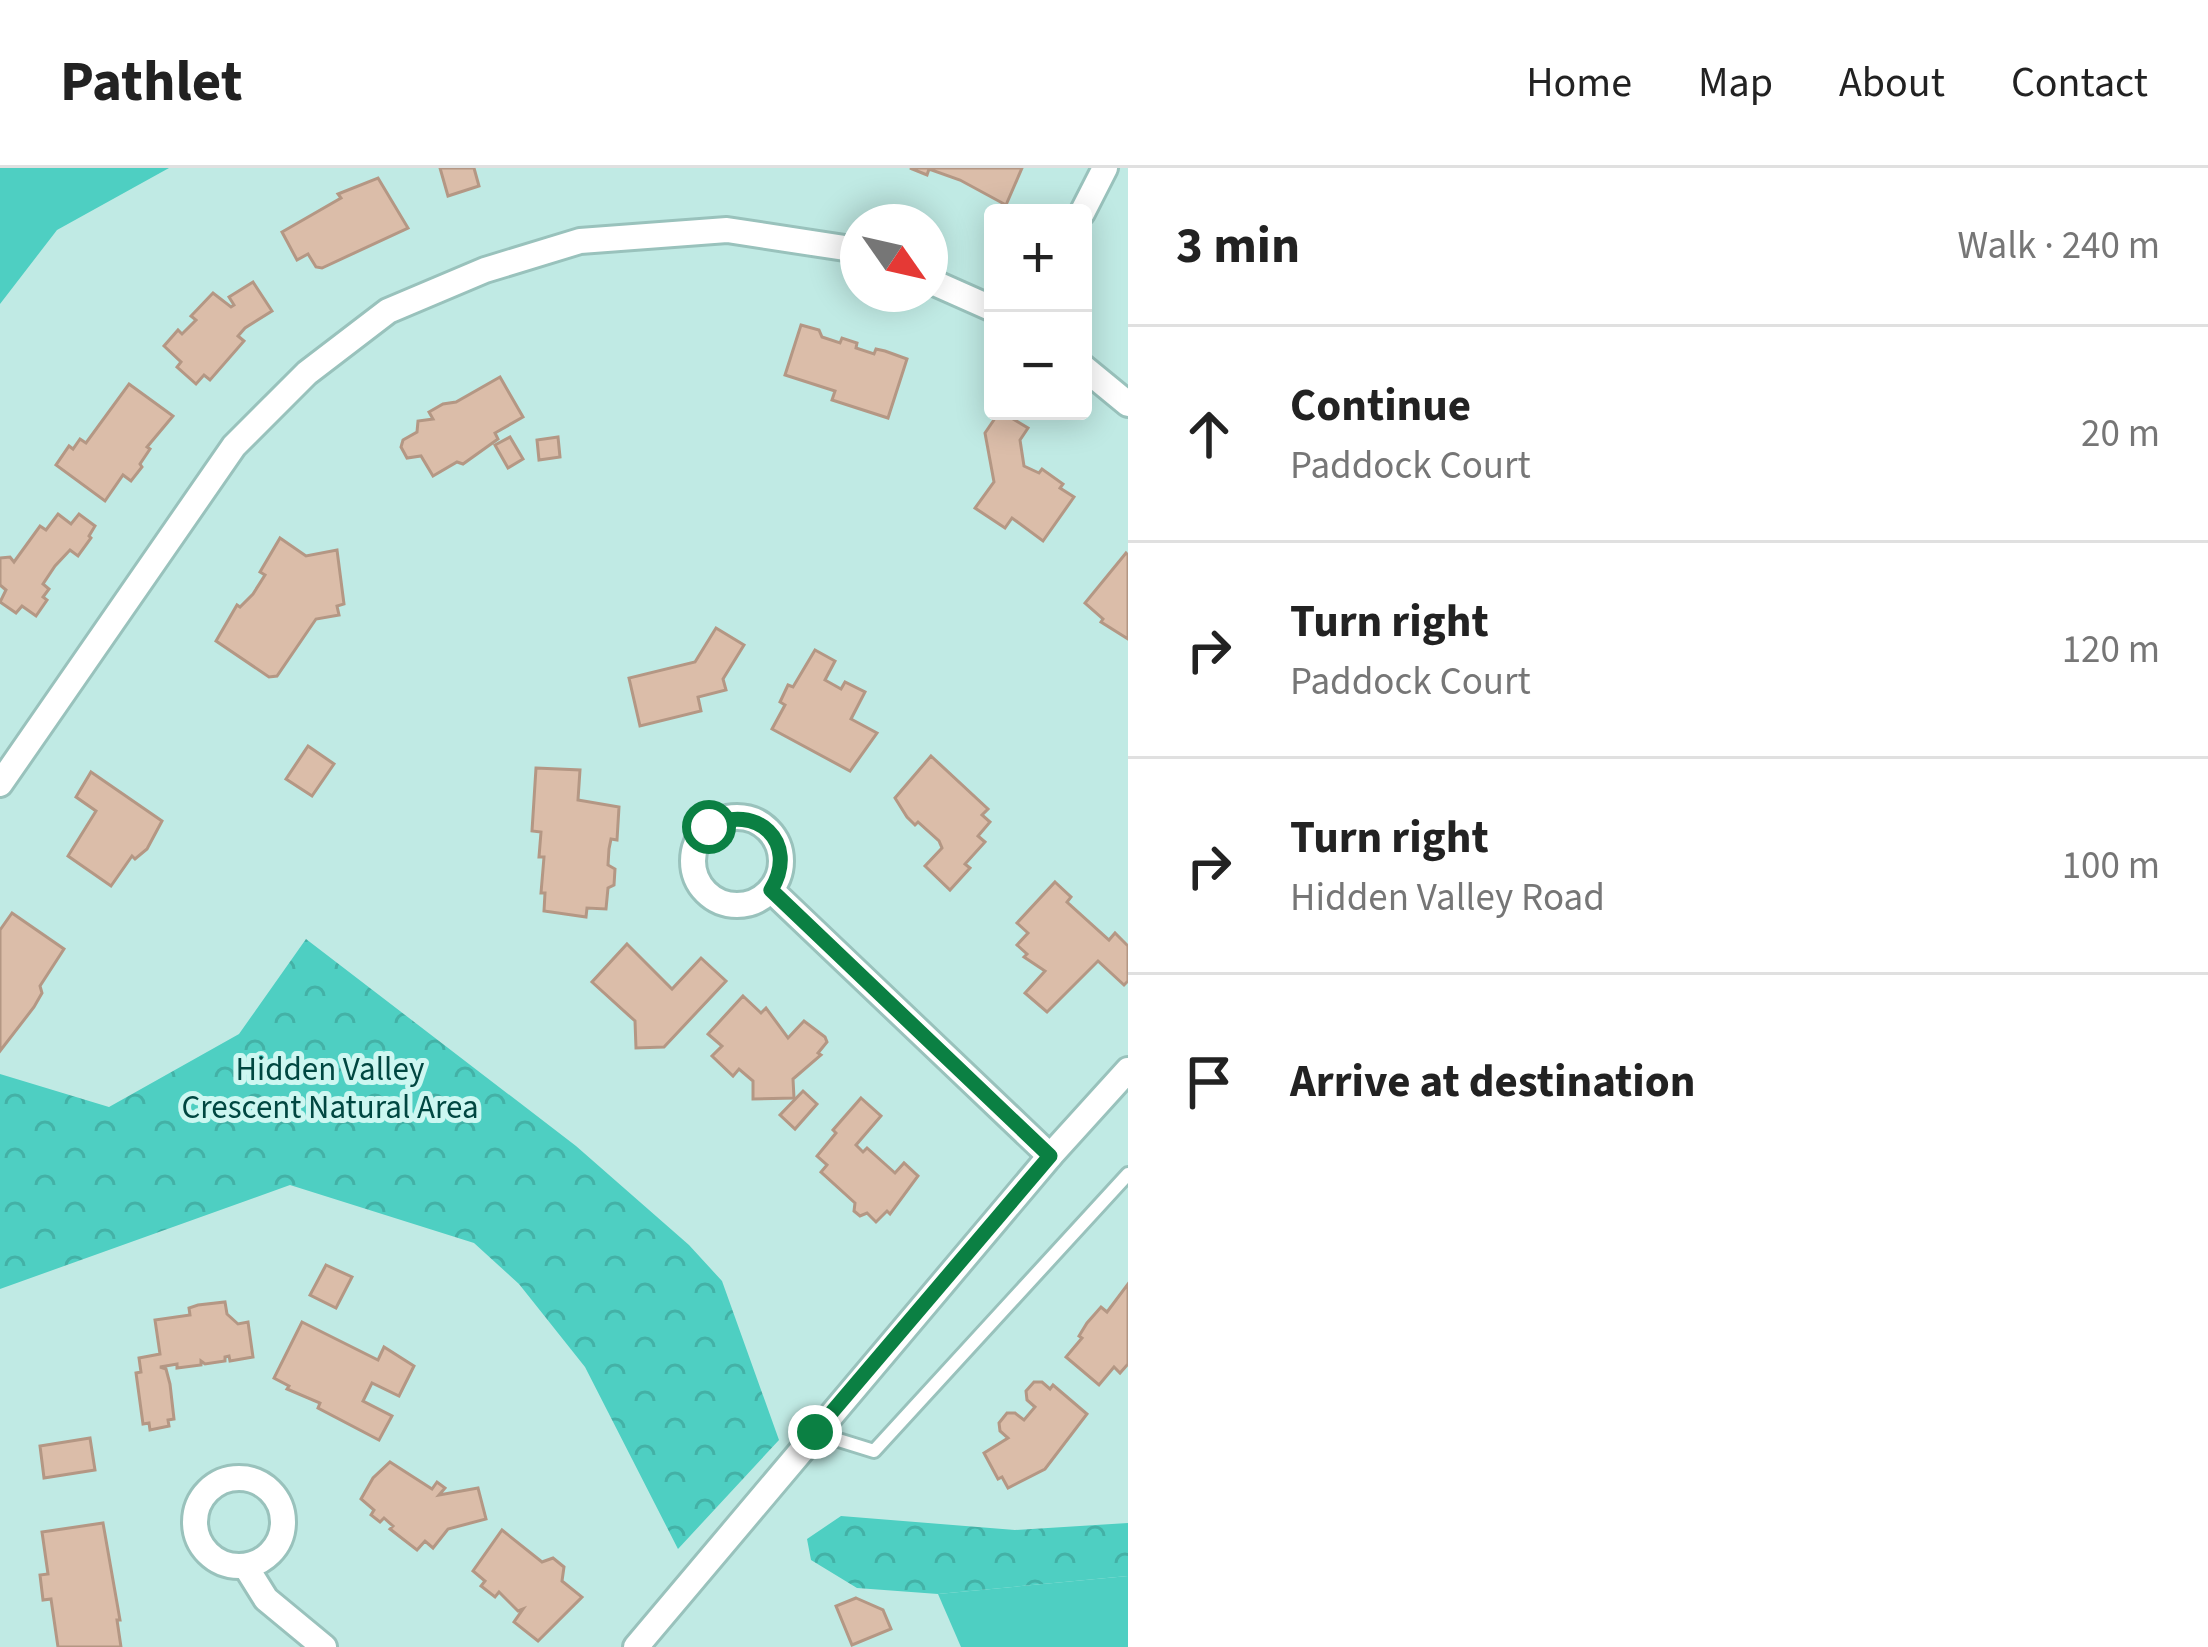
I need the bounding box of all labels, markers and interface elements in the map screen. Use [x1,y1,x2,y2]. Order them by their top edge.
text: Pathlet [60,42,243,123]
text: Home [1526,53,1632,113]
text: Map [1698,53,1773,113]
text: About [1839,53,1945,113]
text: Contact [2011,53,2148,113]
north arrow [840,204,948,312]
map controls [984,204,1092,420]
button: + [984,204,1092,312]
text: 3 min [1176,210,1300,282]
text: Walk · 240 m [1957,218,2160,274]
button: − [984,312,1092,420]
text: Continue [1290,374,1471,438]
icon: ahead [1176,401,1242,467]
text: 20 m [2081,406,2160,462]
text: Paddock Court [1290,438,1531,494]
text: Turn right [1290,590,1489,654]
icon: right [1176,617,1242,683]
text: 120 m [2062,622,2160,678]
text: Paddock Court [1290,654,1531,710]
route start [682,800,736,854]
text: Turn right [1290,806,1489,870]
icon: right [1176,833,1242,899]
text: 100 m [2062,838,2160,894]
text: Hidden Valley Road [1290,870,1605,926]
park label: Hidden Valley Crescent Natural Area [181,1046,479,1131]
icon: arrive [1176,1049,1242,1115]
text: Arrive at destination [1290,1050,1695,1114]
route end [788,1405,842,1459]

